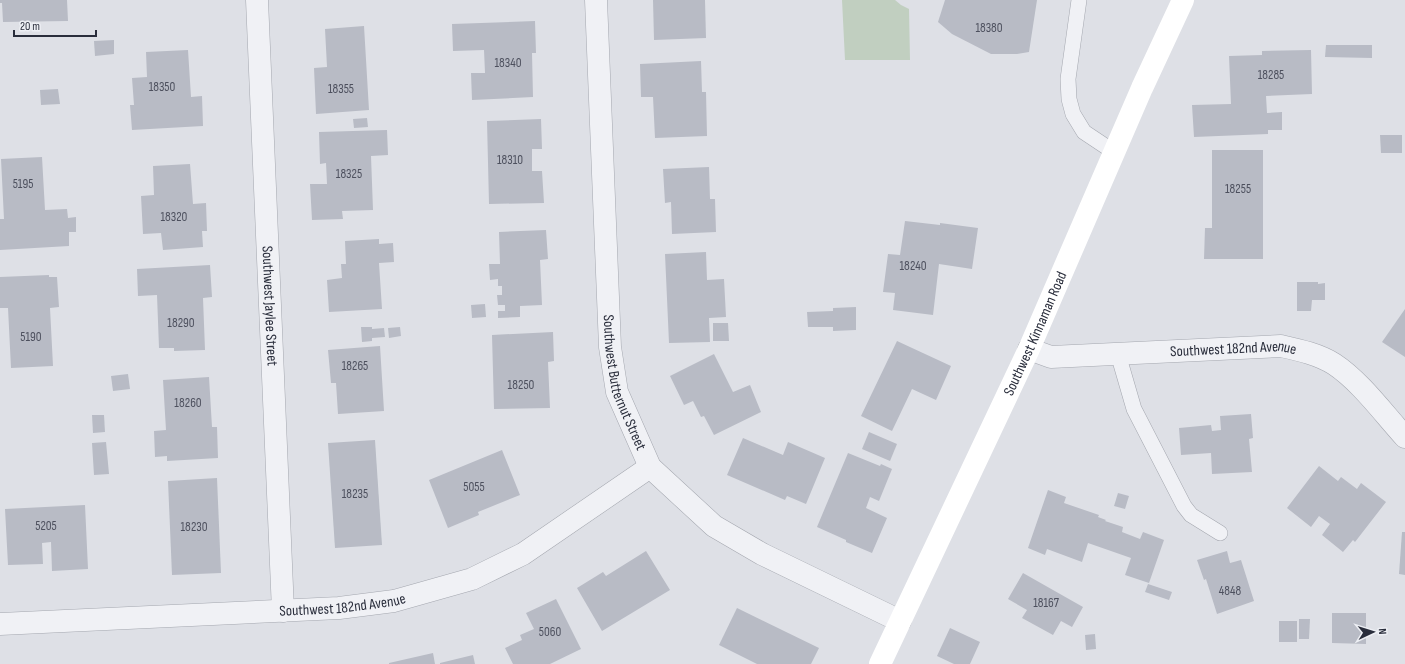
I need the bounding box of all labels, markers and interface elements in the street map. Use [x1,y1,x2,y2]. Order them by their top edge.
scale bar [14,12,96,38]
text: 20 m [20,19,40,34]
house number: 18380 [975,20,1003,36]
house number: 18340 [495,55,522,71]
house number: 18285 [1258,67,1284,83]
house number: 18350 [149,79,176,95]
house number: 18355 [328,81,354,97]
house number: 18310 [497,152,523,168]
house number: 18325 [336,166,362,182]
house number: 5195 [13,176,33,192]
house number: 18255 [1225,181,1251,197]
house number: 18320 [161,209,188,225]
street label: Southwest Jaylee Street [258,245,282,367]
house number: 18240 [900,258,927,274]
street label: Southwest Kinnaman Road [999,268,1071,399]
street label: Southwest Butternut Street [599,314,651,453]
house number: 18290 [167,315,195,331]
house number: 5190 [20,329,42,345]
street label: Southwest 182nd Avenue [1170,336,1298,361]
house number: 18265 [342,358,368,374]
house number: 18250 [508,377,535,393]
house number: 18260 [174,395,202,411]
house number: 5055 [463,479,485,495]
house number: 18235 [342,486,368,502]
house number: 5205 [35,518,57,534]
house number: 18230 [180,519,208,535]
house number: 4848 [1219,583,1242,599]
street label: Southwest 182nd Avenue [279,589,408,620]
house number: 18167 [1033,595,1060,611]
north arrow [1353,612,1393,652]
house number: 5060 [539,624,561,640]
text: N [1376,628,1389,635]

